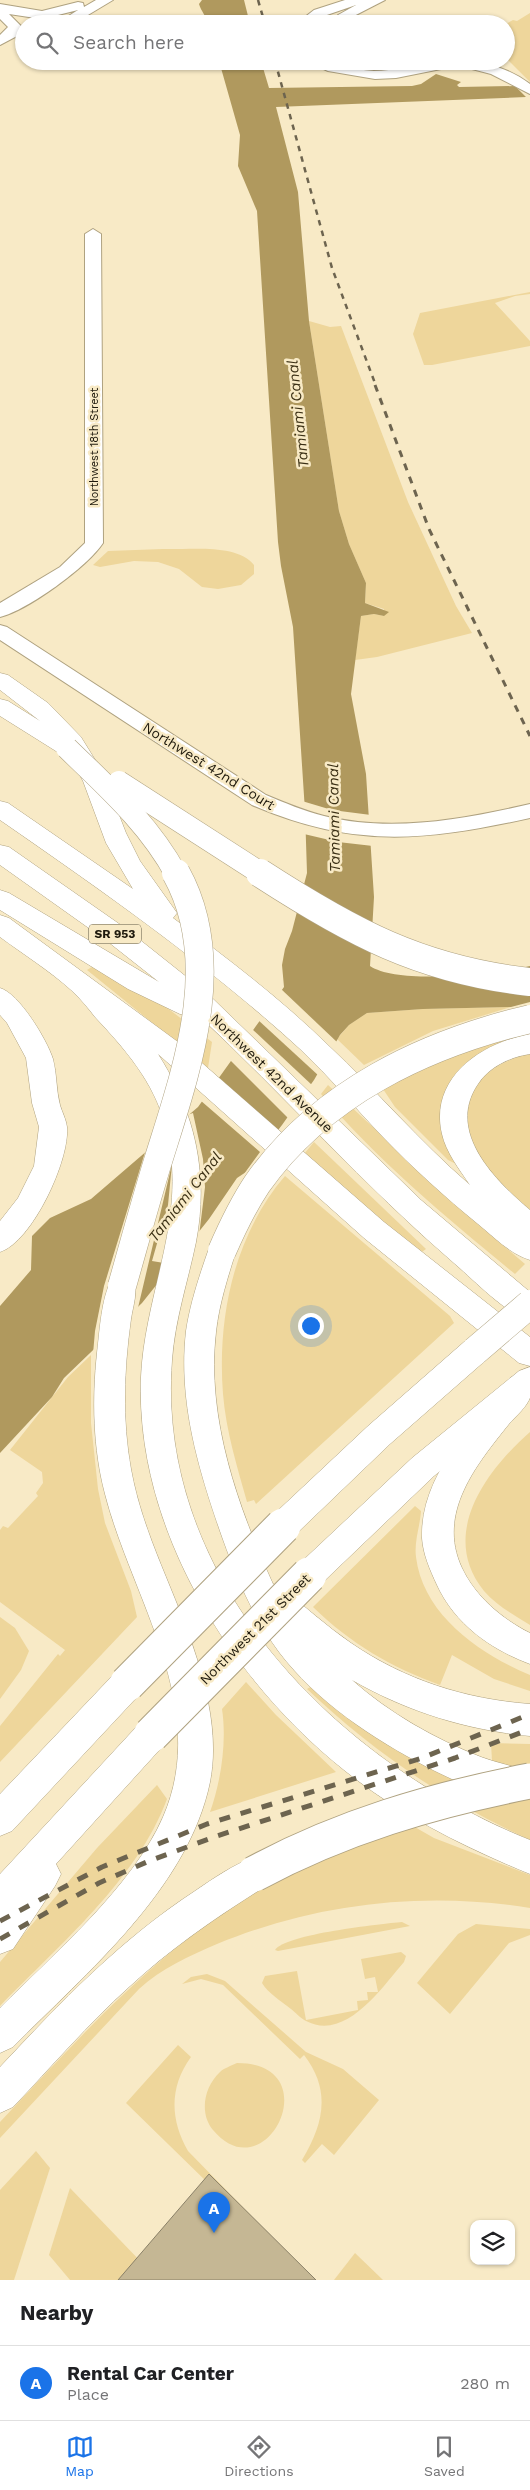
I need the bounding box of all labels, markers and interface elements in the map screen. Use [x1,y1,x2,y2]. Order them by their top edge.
search box [15,15,515,70]
icon: search [33,29,61,57]
text: Search here [73,31,184,54]
water label: Tamiami Canal [283,359,313,469]
street label: Northwest 18th Street [88,387,101,506]
street label: Northwest 42nd Court [140,719,278,813]
water label: Tamiami Canal [324,763,344,873]
road number: SR 953 [89,924,141,944]
street label: Northwest 42nd Avenue [208,1010,336,1136]
water label: Tamiami Canal [144,1148,226,1245]
your location [298,1313,324,1339]
street label: Northwest 21st Street [196,1570,314,1688]
pin: A [198,2192,230,2233]
map controls [470,2220,515,2265]
button: layers [470,2220,515,2265]
text: Nearby [20,2300,93,2325]
text: Rental Car Center [67,2362,234,2385]
text: A [31,2374,41,2393]
text: 280 m [460,2374,510,2393]
text: Place [67,2385,109,2404]
tab: Map [65,2433,94,2479]
tab: Directions [224,2433,294,2479]
tab: Saved [424,2433,465,2479]

